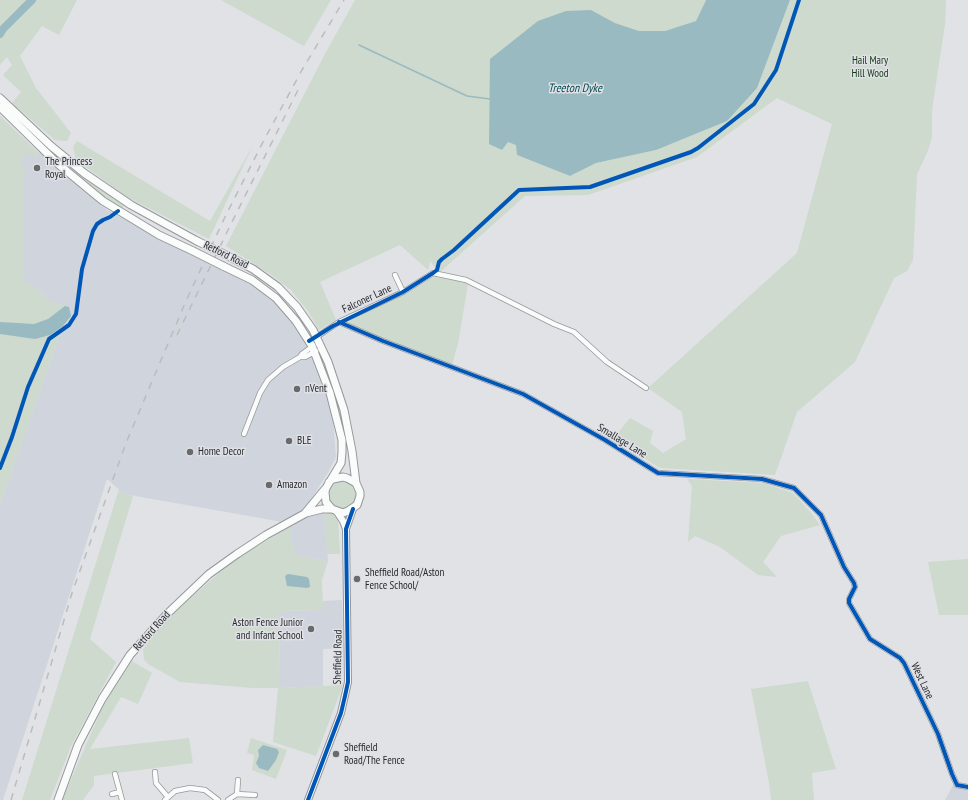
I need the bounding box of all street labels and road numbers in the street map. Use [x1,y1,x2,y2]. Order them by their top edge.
street label: Retford Road [201,238,251,272]
street label: Falconer Lane [340,282,394,316]
street label: Smallage Lane [595,421,649,461]
street label: Retford Road [131,608,173,654]
street label: Sheffield Road [331,630,345,684]
street label: West Lane [908,661,936,701]

